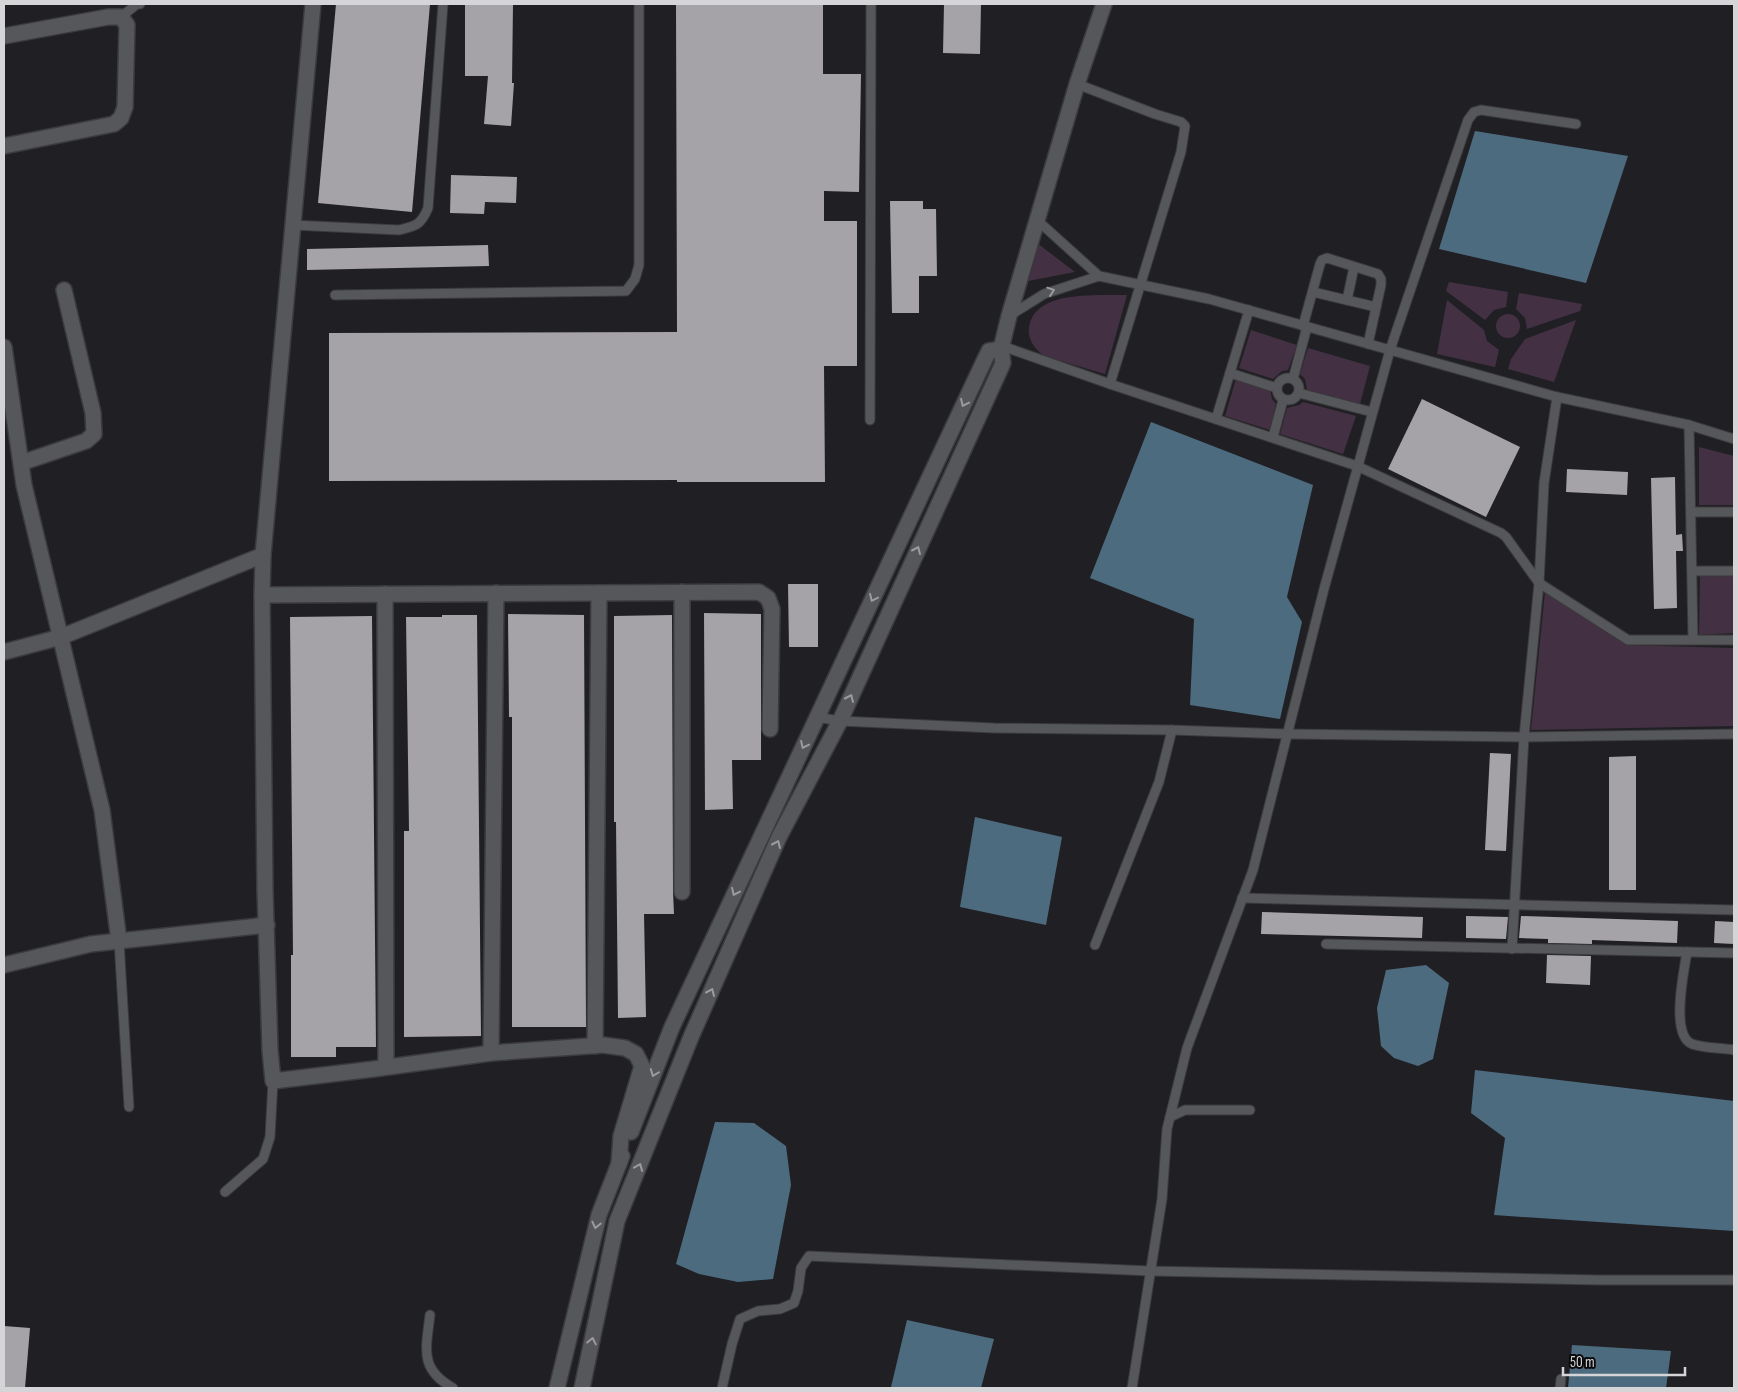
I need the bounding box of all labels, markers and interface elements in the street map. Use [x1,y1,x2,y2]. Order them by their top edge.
one-way arrow [1046,287,1055,297]
one-way arrow [960,398,971,407]
one-way arrow [910,546,921,555]
one-way arrow [869,593,879,602]
one-way arrow [843,694,854,703]
one-way arrow [800,740,810,749]
one-way arrow [770,840,781,849]
one-way arrow [731,887,742,896]
one-way arrow [704,988,715,997]
one-way arrow [650,1068,661,1077]
one-way arrow [632,1163,643,1172]
one-way arrow [592,1220,602,1228]
one-way arrow [586,1336,597,1345]
scale bar [1563,1344,1686,1376]
text: 50 m [1570,1353,1595,1372]

